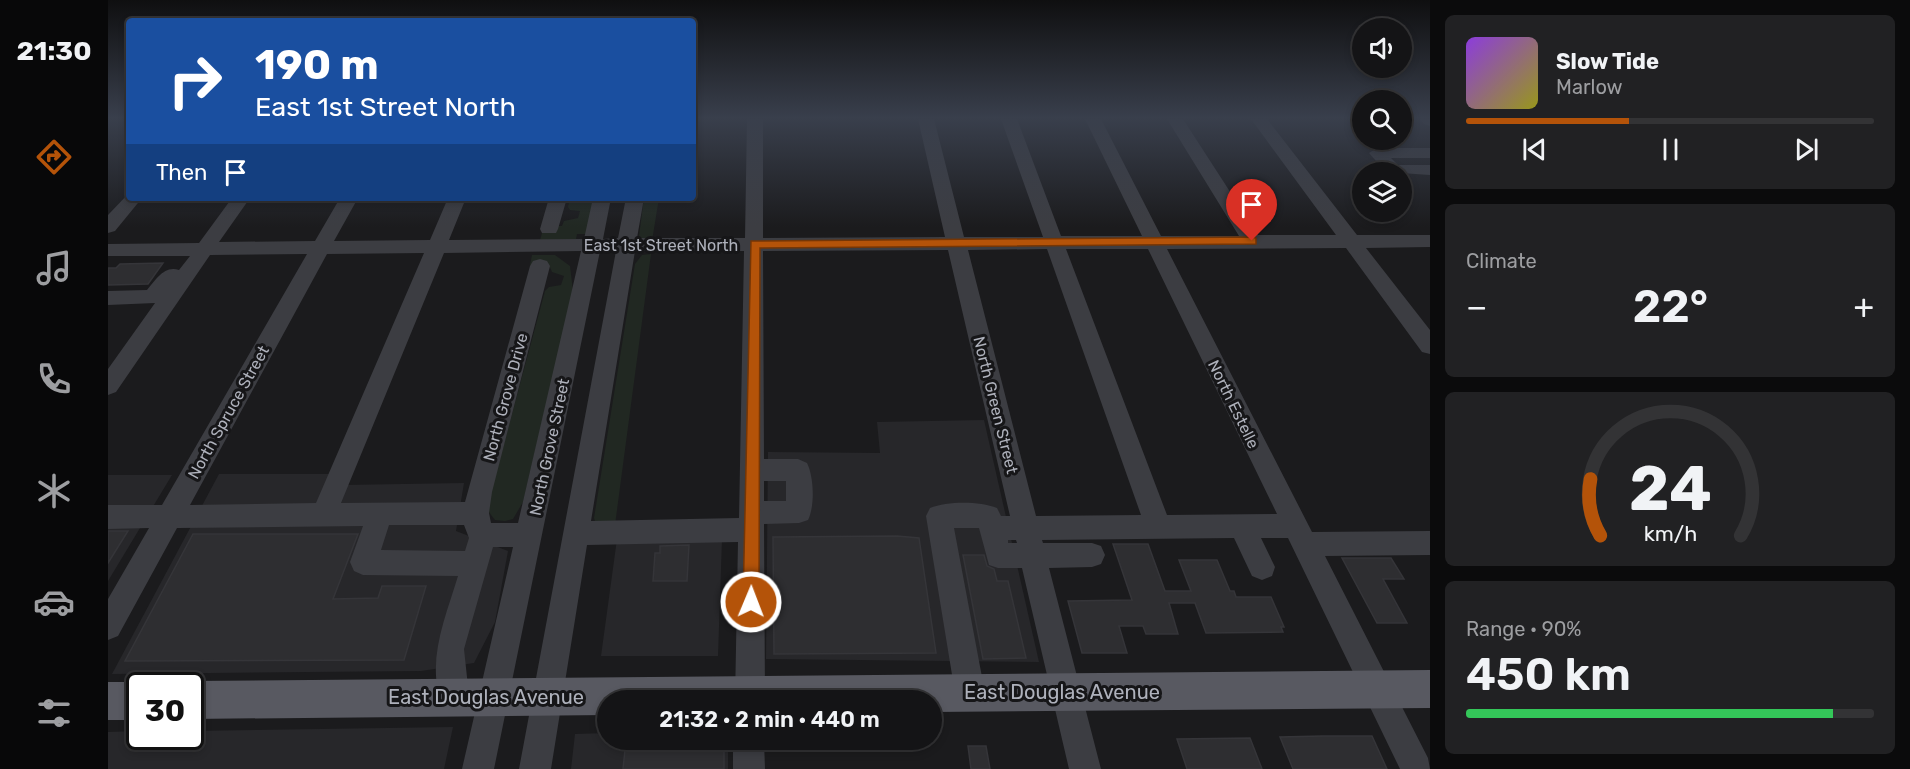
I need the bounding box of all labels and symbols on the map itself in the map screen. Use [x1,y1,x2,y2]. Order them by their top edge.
pin [1226,179,1277,241]
street label: East 1st Street North [584,236,738,255]
street label: North Grove Drive [479,331,532,463]
street label: North Green Street [969,334,1022,476]
street label: North Spruce Street [184,342,273,482]
street label: North Estelle [1204,357,1263,452]
street label: North Grove Street [526,377,573,517]
position arrow [719,570,783,634]
speed limit sign: 30 [126,672,204,750]
street label: East Douglas Avenue [964,680,1160,704]
street label: East Douglas Avenue [388,685,584,709]

